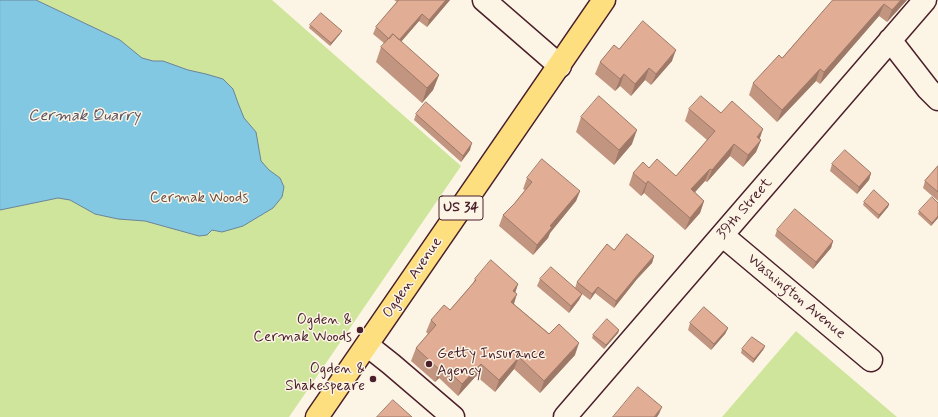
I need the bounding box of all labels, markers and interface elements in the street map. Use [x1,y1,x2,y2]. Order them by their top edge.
water label: Cermak Quarry [28,107,140,127]
street label: 39th Street [713,175,777,243]
park label: Cermak Woods [150,190,248,208]
road number: US 34 [439,196,483,220]
street label: Ogden Avenue [379,234,447,322]
street label: Washington Avenue [743,251,849,343]
place label: Ogden & Cermak Woods [253,312,352,347]
marker: Ogden & Cermak Woods [355,325,365,335]
place label: Getty Insurance Agency [437,346,545,381]
marker: Getty Insurance Agency [424,359,434,369]
place label: Ogden & Shakespeare [285,361,365,396]
marker: Ogden & Shakespeare [368,374,378,384]

